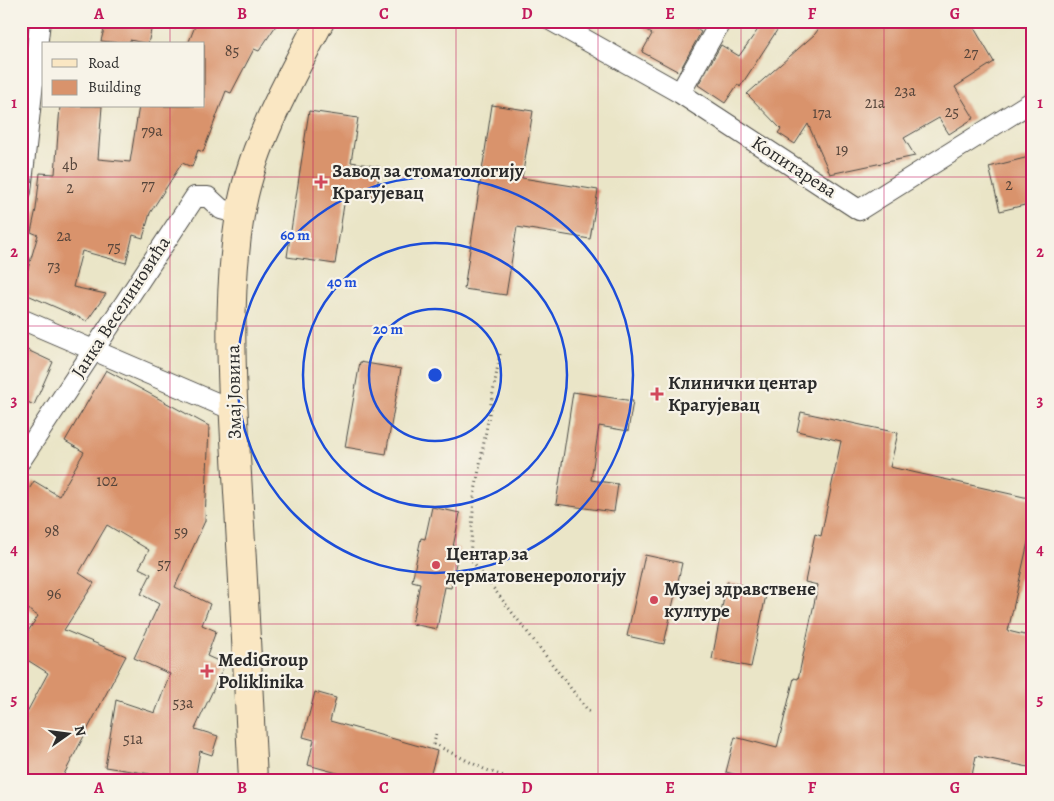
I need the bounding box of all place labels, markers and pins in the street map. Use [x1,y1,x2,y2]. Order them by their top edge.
place label: Завод за стоматологију Крагујевац [332,158,525,206]
marker: Завод за стоматологију Крагујевац [314,175,328,189]
centre of rings [426,366,444,384]
place label: Клинички центар Крагујевац [668,370,817,418]
marker: Клинички центар Крагујевац [650,387,664,401]
place label: Центар за дерматовенерологију [445,541,627,589]
marker: Центар за дерматовенерологију [430,559,442,571]
place label: Музеј здравствене културе [664,576,816,624]
marker: Музеј здравствене културе [648,594,660,606]
place label: MediGroup Poliklinika [218,647,308,695]
marker: MediGroup Poliklinika [200,664,214,678]

